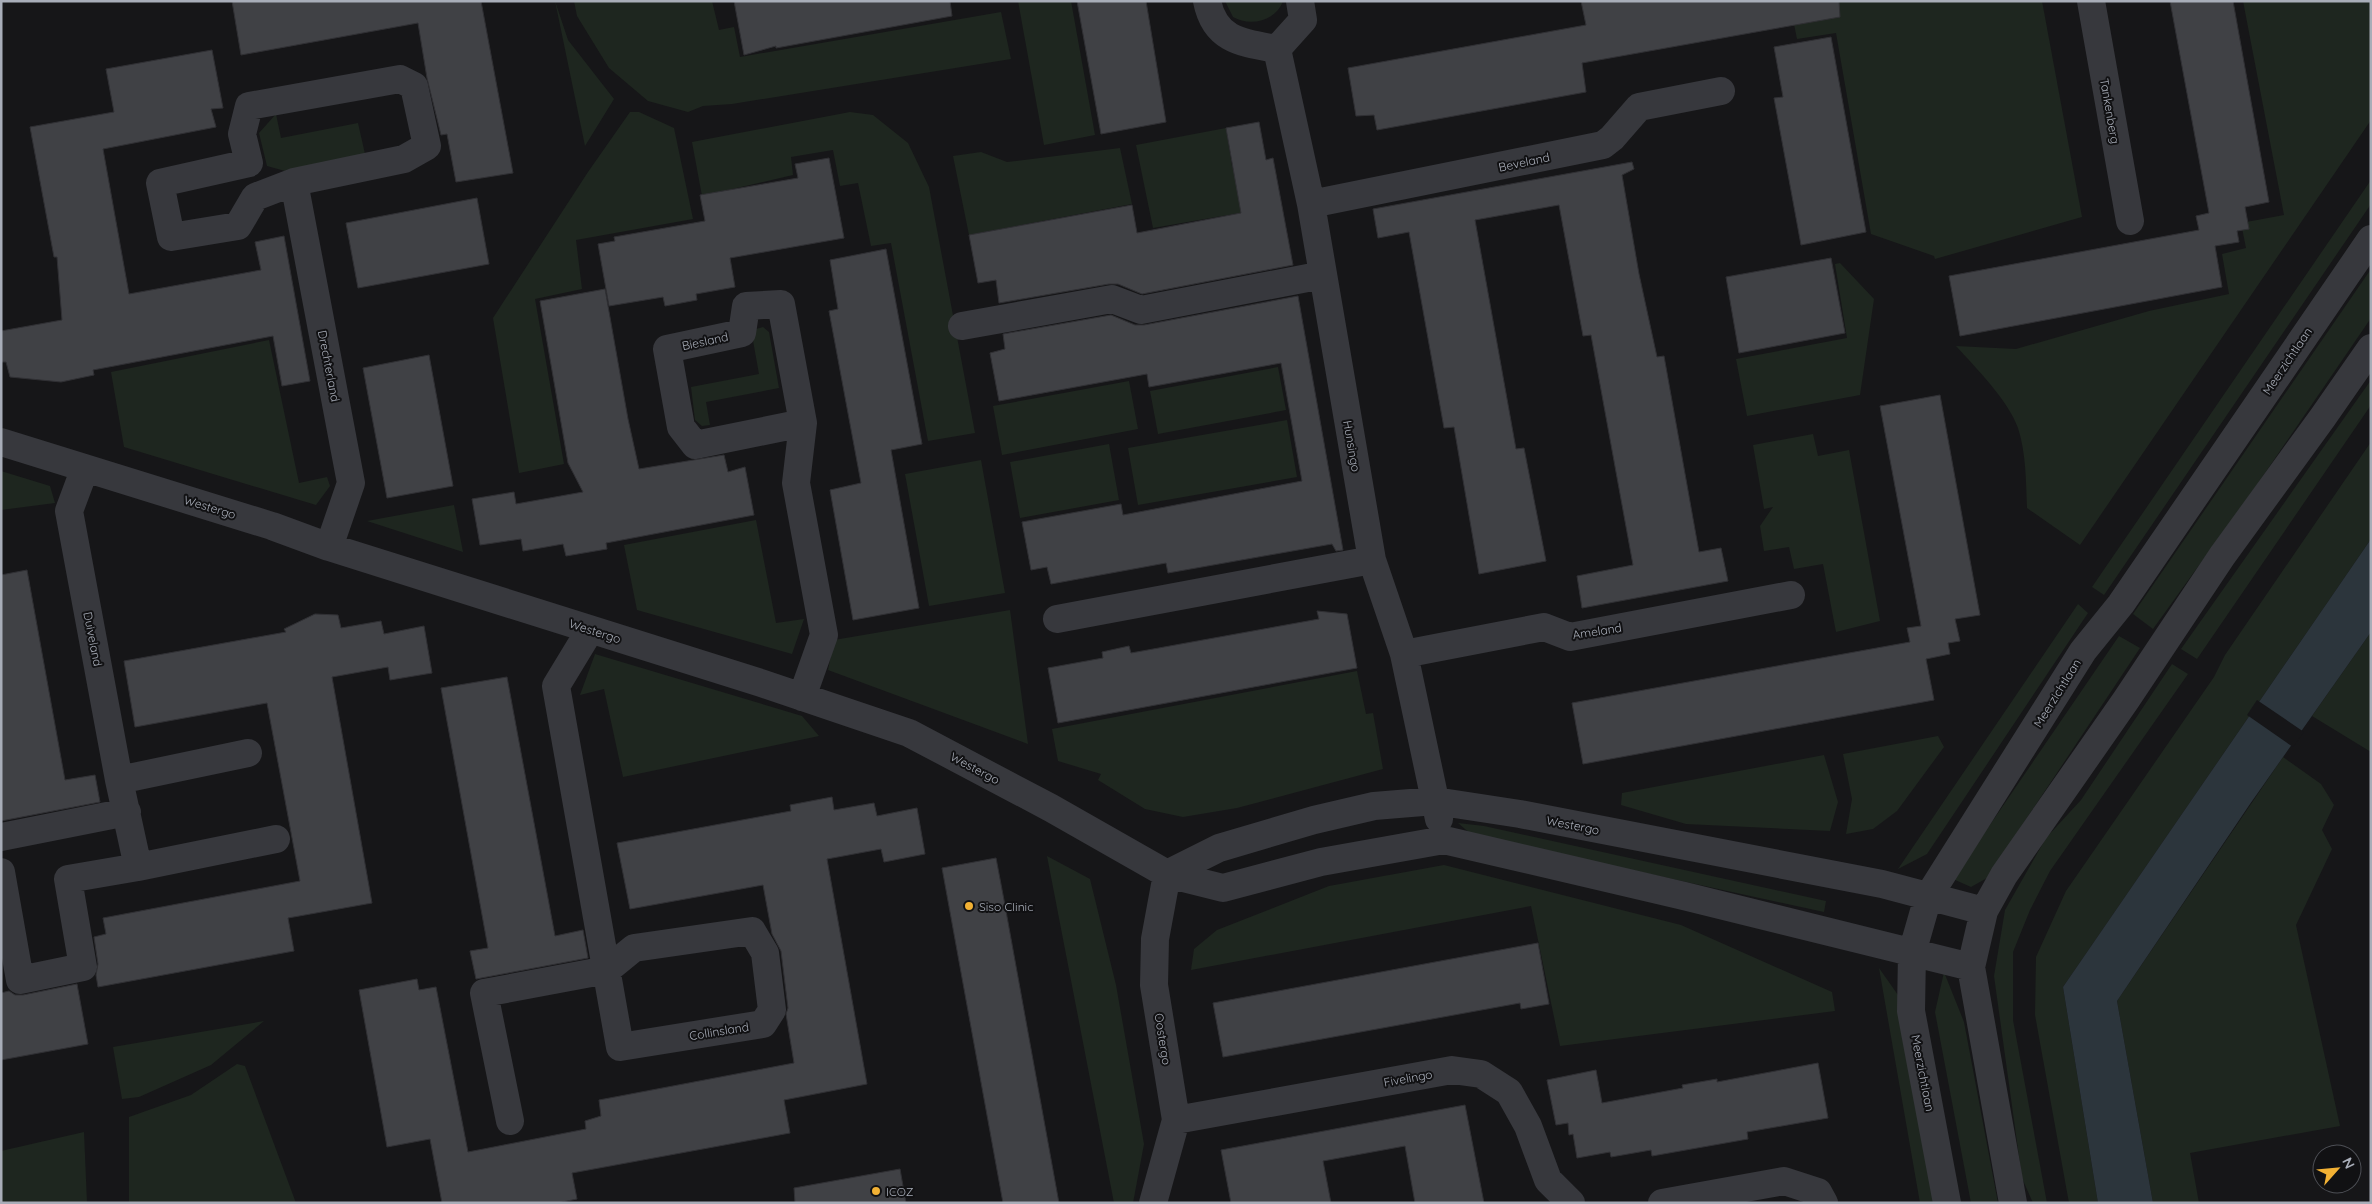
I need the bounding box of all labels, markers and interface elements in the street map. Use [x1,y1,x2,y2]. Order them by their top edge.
street label: Tankenberg [2097,77,2123,145]
street label: Beveland [1497,149,1551,175]
street label: Meerzichtlaan [2259,325,2315,397]
street label: Drechterland [315,329,343,403]
street label: Biesland [680,329,730,353]
street label: Hunsingo [1340,419,1364,473]
street label: Westergo [182,492,238,522]
street label: Duiveland [80,610,106,668]
street label: Westergo [567,616,623,646]
street label: Ameland [1571,620,1623,642]
street label: Meerzichtlaan [2030,656,2084,730]
street label: Westergo [948,749,1002,787]
street label: Westergo [1545,813,1601,837]
place label: Siso Clinic [979,899,1033,914]
marker: Siso Clinic [963,900,975,912]
street label: Oostergo [1152,1012,1174,1066]
street label: Collinsland [688,1019,750,1043]
street label: Meerzichtlaan [1908,1033,1938,1113]
street label: Fivelingo [1382,1066,1434,1090]
north arrow [2312,1144,2362,1194]
text: N [2338,1154,2359,1172]
place label: ICOZ [886,1184,914,1199]
marker: ICOZ [870,1185,882,1197]

